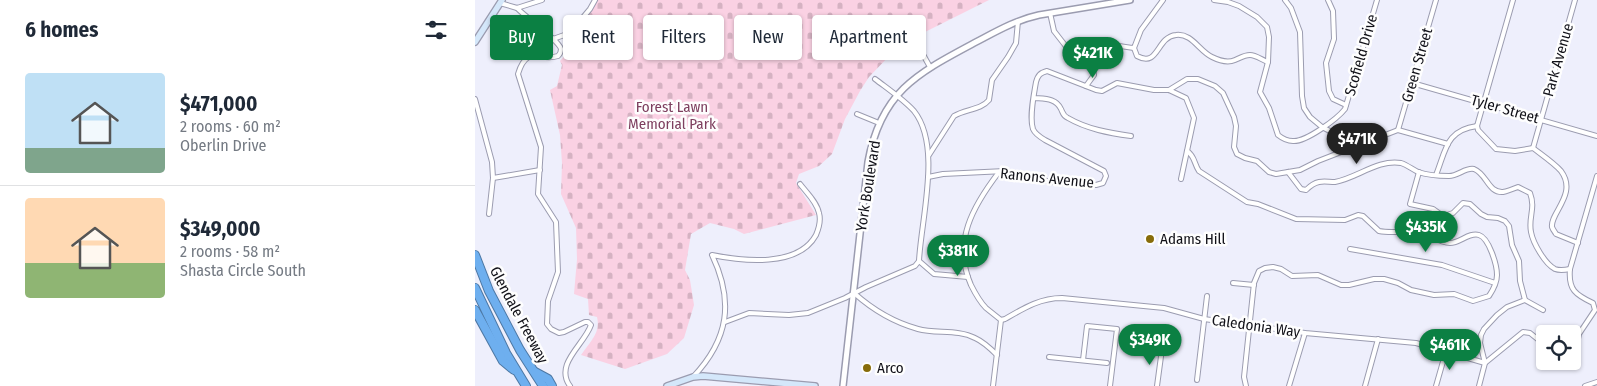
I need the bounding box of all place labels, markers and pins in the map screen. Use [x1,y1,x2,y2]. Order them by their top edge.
pin: $421K [1058,36,1128,79]
pin: $471K [1322,122,1392,165]
pin: $435K [1391,210,1461,253]
place label: Adams Hill [1160,230,1226,248]
marker: Adams Hill [1144,233,1156,245]
pin: $381K [923,234,993,277]
pin: $349K [1115,324,1185,366]
pin: $461K [1415,328,1485,371]
place label: Arco [877,359,904,377]
marker: Arco [861,362,873,374]

